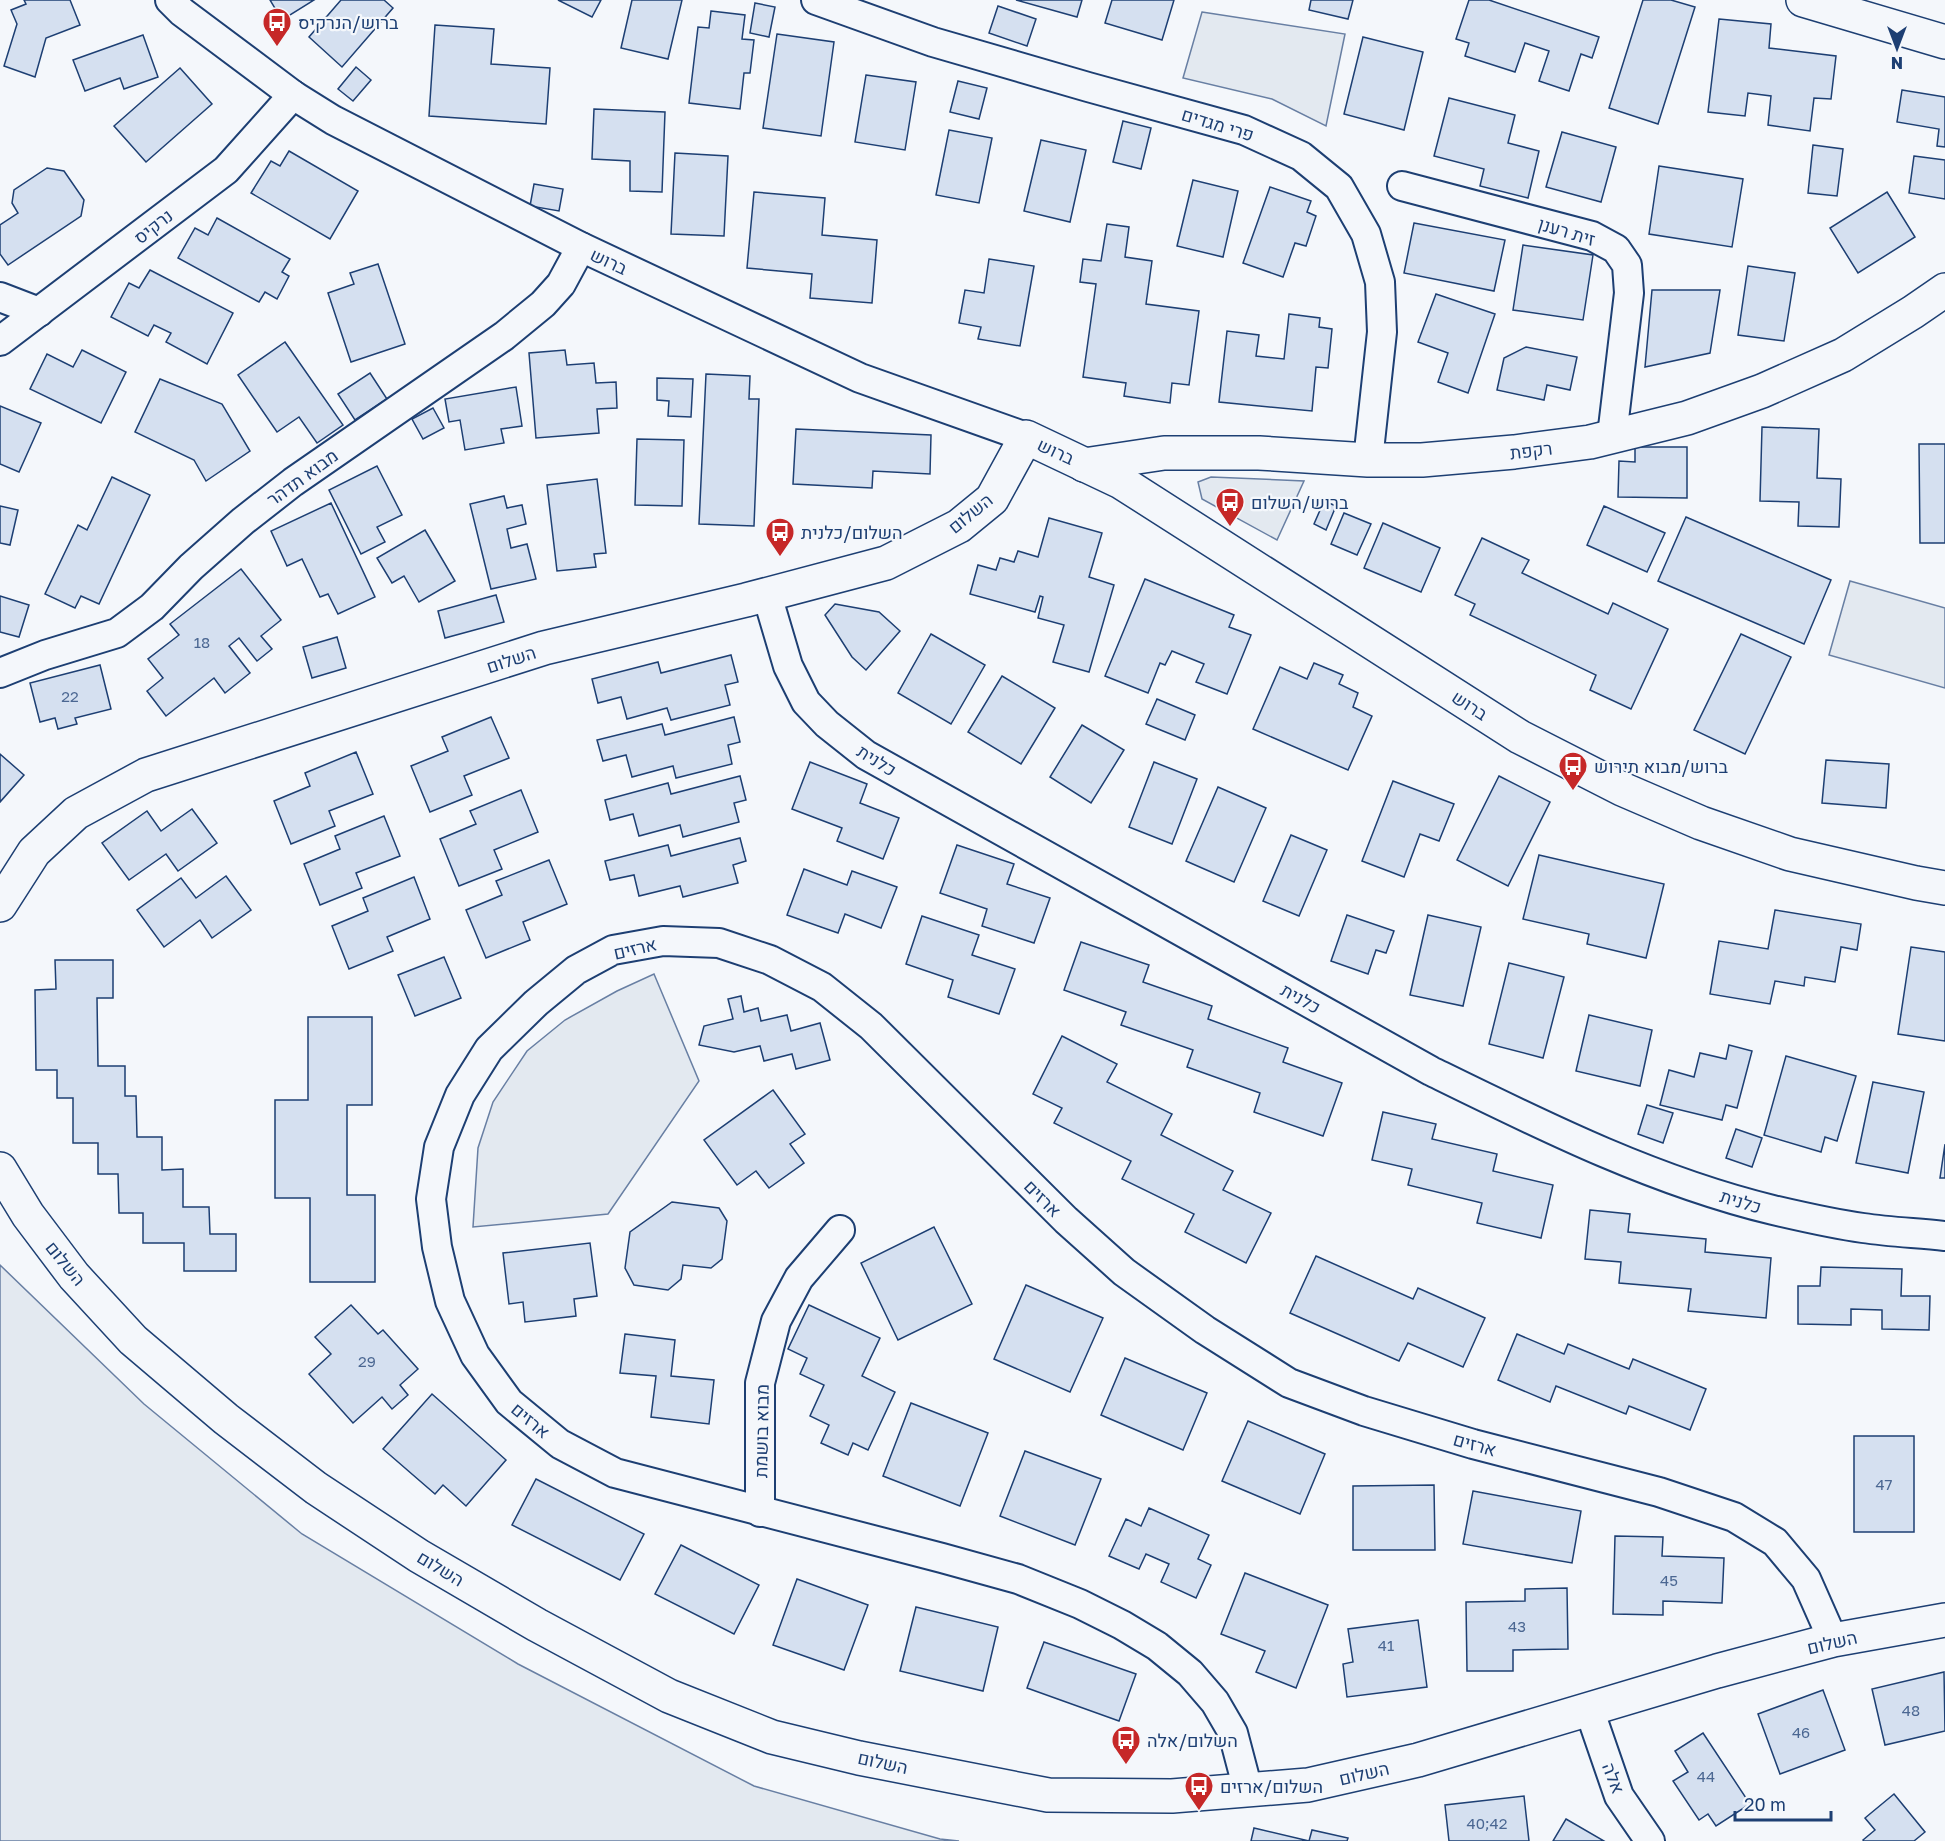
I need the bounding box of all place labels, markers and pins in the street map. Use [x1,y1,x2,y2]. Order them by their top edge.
bus stop icon: ברוש/הנרקיס [261,6,293,48]
place label: ברוש/הנרקיס [298,11,399,33]
bus stop icon: ברוש/השלום [1214,486,1246,528]
place label: ברוש/השלום [1251,491,1349,513]
bus stop icon: השלום/כלנית [764,516,796,558]
place label: השלום/כלנית [801,521,903,543]
bus stop icon: ברוש/מבוא תירוש [1557,750,1589,792]
place label: ברוש/מבוא תירוש [1594,755,1728,777]
bus stop icon: השלום/אלה [1110,1724,1142,1766]
place label: השלום/אלה [1147,1729,1238,1751]
bus stop icon: השלום/ארזים [1183,1770,1215,1812]
place label: השלום/ארזים [1220,1775,1323,1797]

